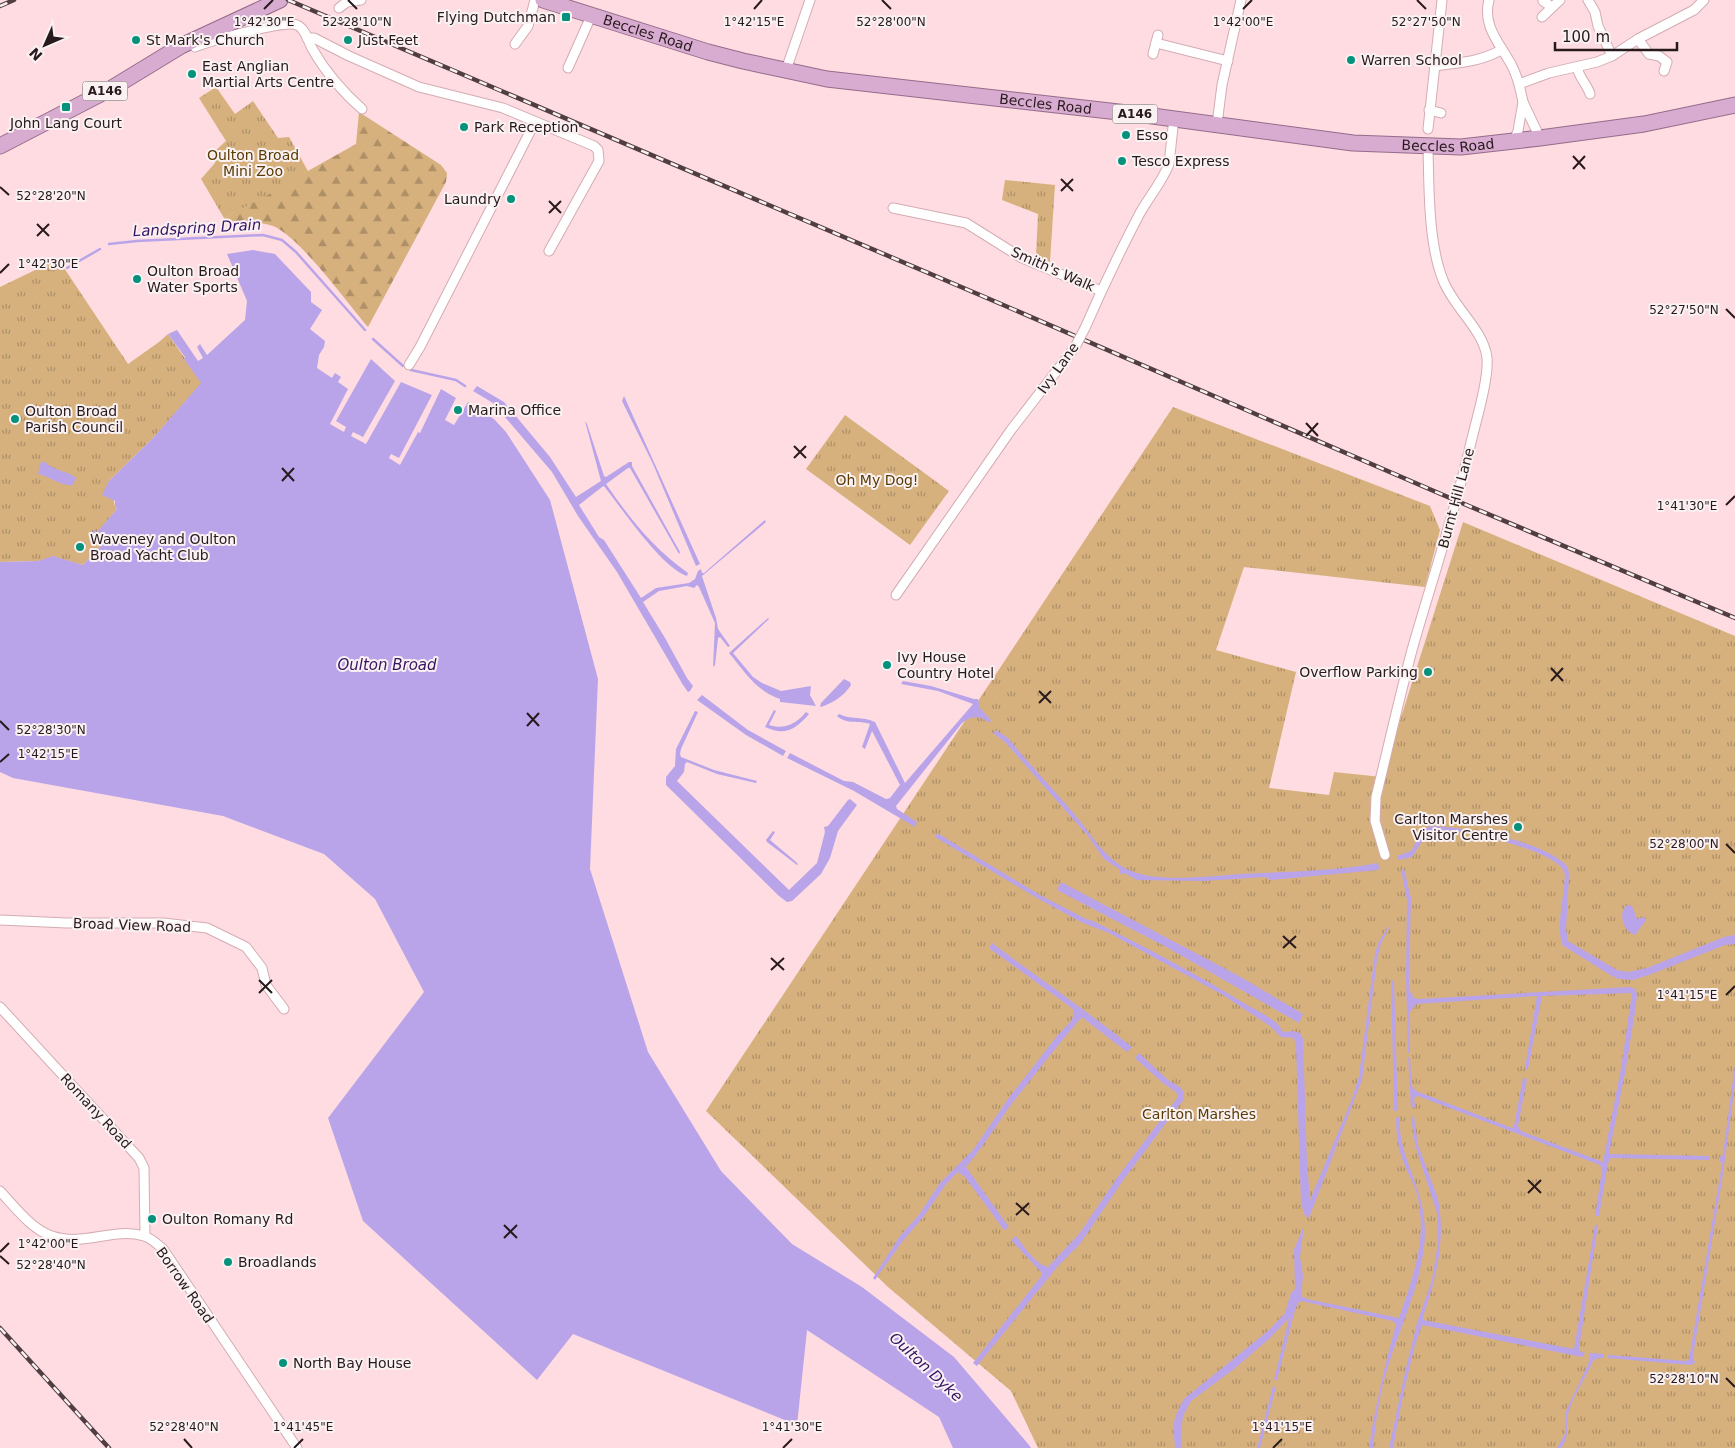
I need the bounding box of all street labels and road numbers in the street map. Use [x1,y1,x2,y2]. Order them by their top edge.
street label: Beccles Road [601,11,695,55]
road number: A146 [82,82,128,100]
street label: Beccles Road [998,91,1093,117]
road number: A146 [1112,105,1158,124]
street label: Beccles Road [1401,135,1495,155]
street label: Smith's Walk [1009,243,1098,295]
street label: Ivy Lane [1034,339,1082,397]
street label: Burnt Hill Lane [1435,446,1477,550]
street label: Broad View Road [73,915,191,935]
street label: Romany Road [57,1070,135,1152]
street label: Borrow Road [153,1244,217,1326]

